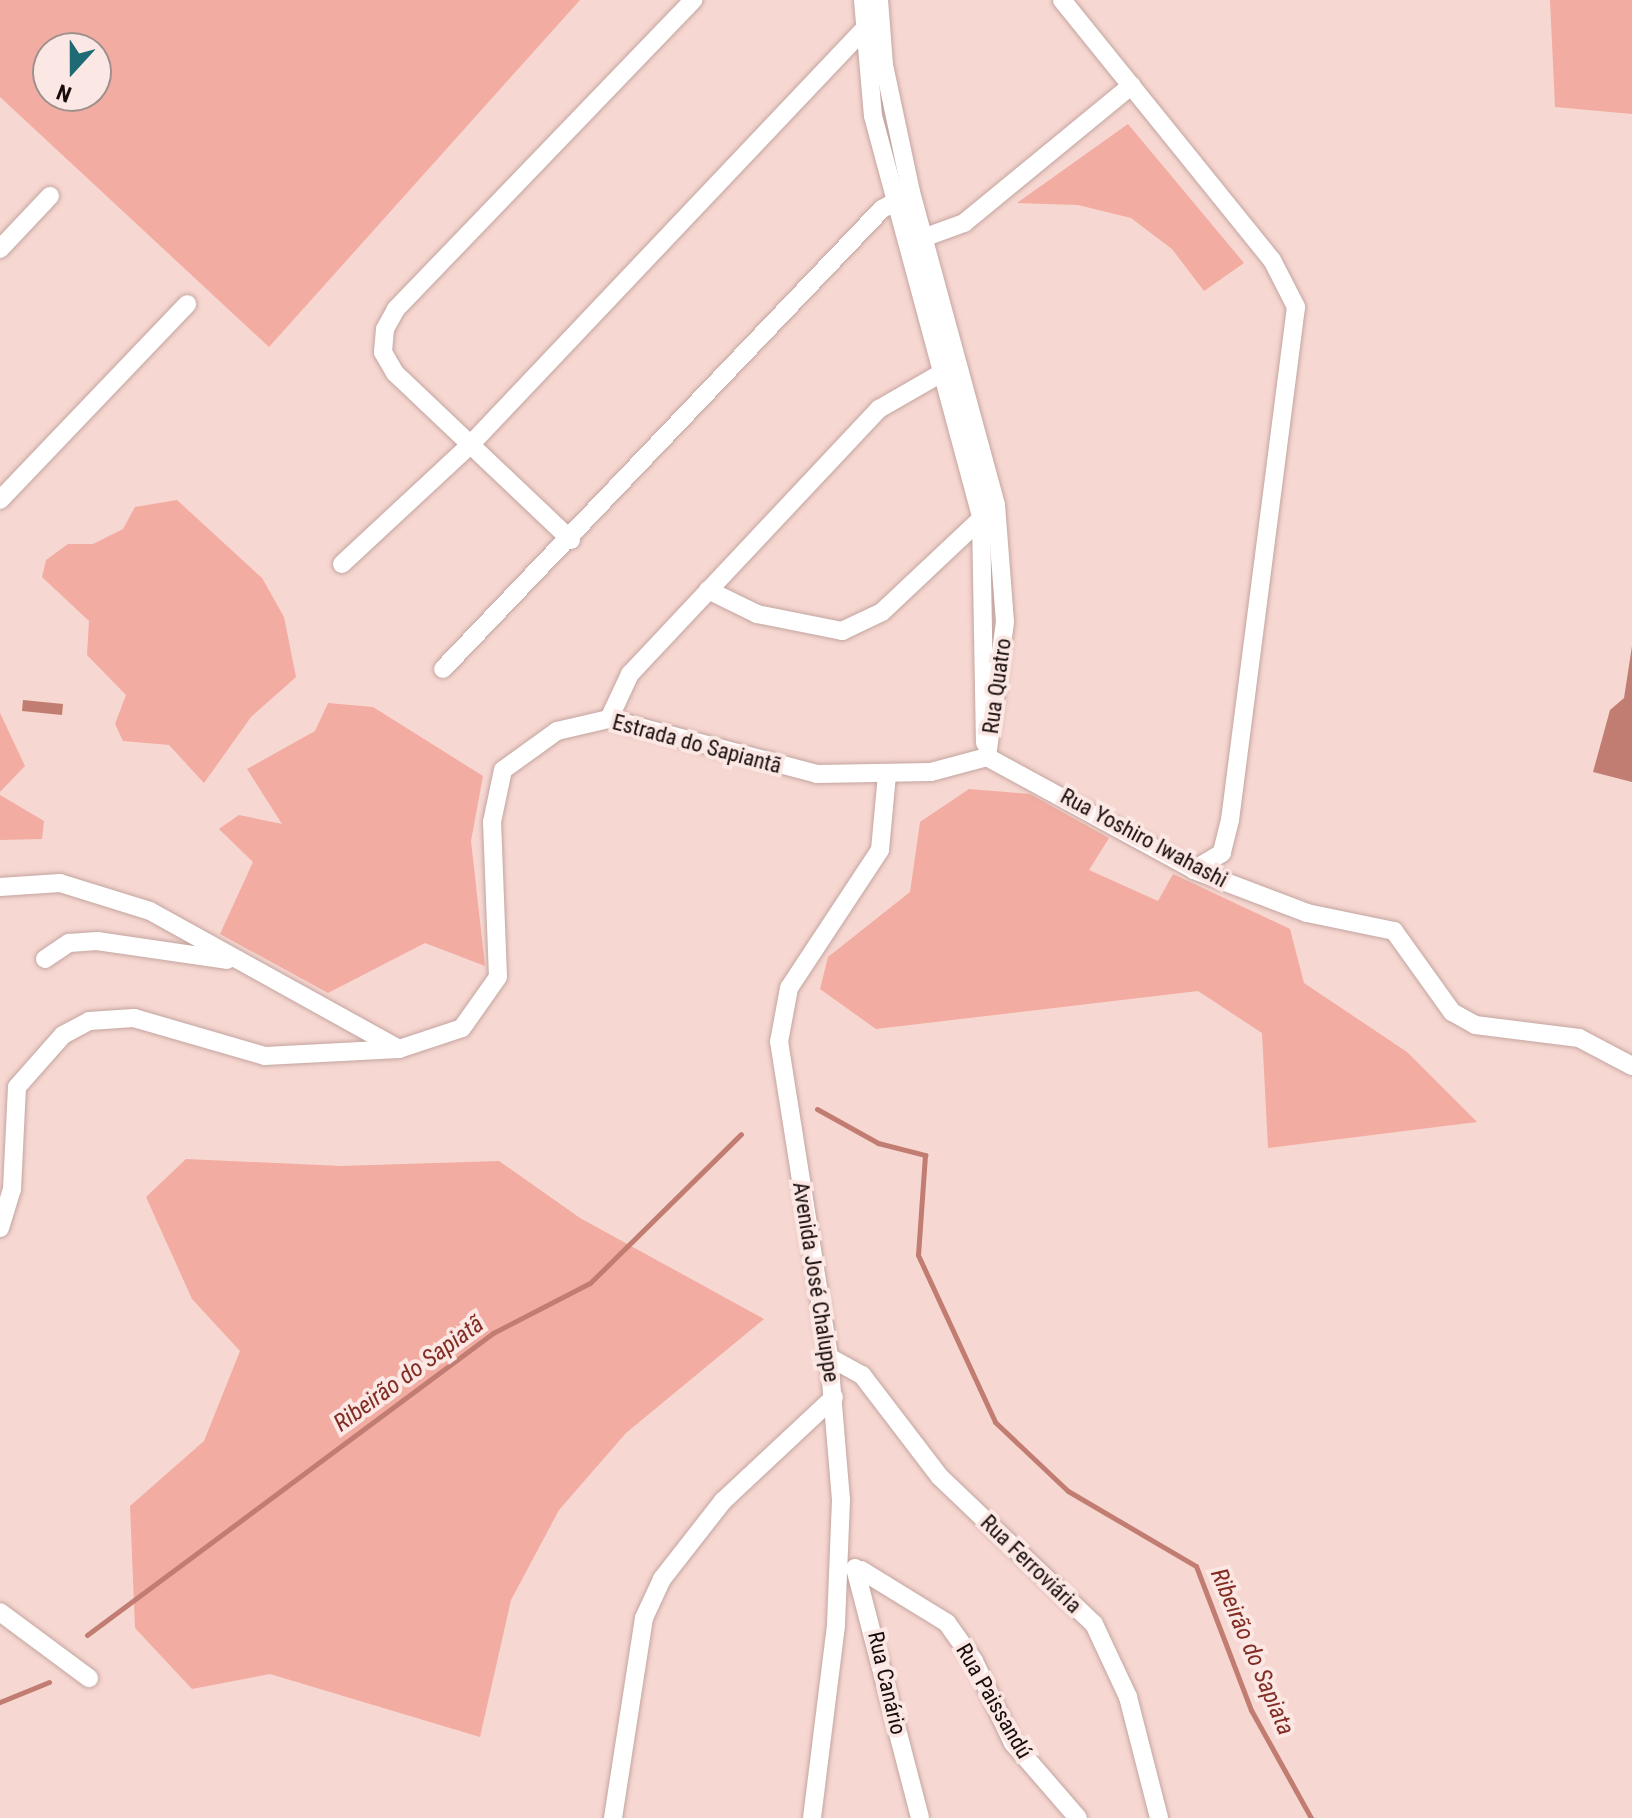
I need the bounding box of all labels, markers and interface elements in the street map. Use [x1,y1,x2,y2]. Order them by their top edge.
north arrow [32,32,112,112]
text: N [53,79,75,107]
street label: Rua Quatro [977,636,1017,736]
street label: Estrada do Sapiantã [610,709,784,779]
street label: Rua Yoshiro Iwahashi [1056,783,1232,893]
street label: Avenida José Chaluppe [787,1180,845,1384]
water label: Ribeirão do Sapiatã [328,1310,490,1438]
street label: Rua Ferroviária [975,1509,1087,1619]
water label: Ribeirão do Sapiata [1204,1564,1300,1740]
street label: Rua Canário [862,1629,912,1737]
street label: Rua Paissandú [950,1639,1038,1763]

